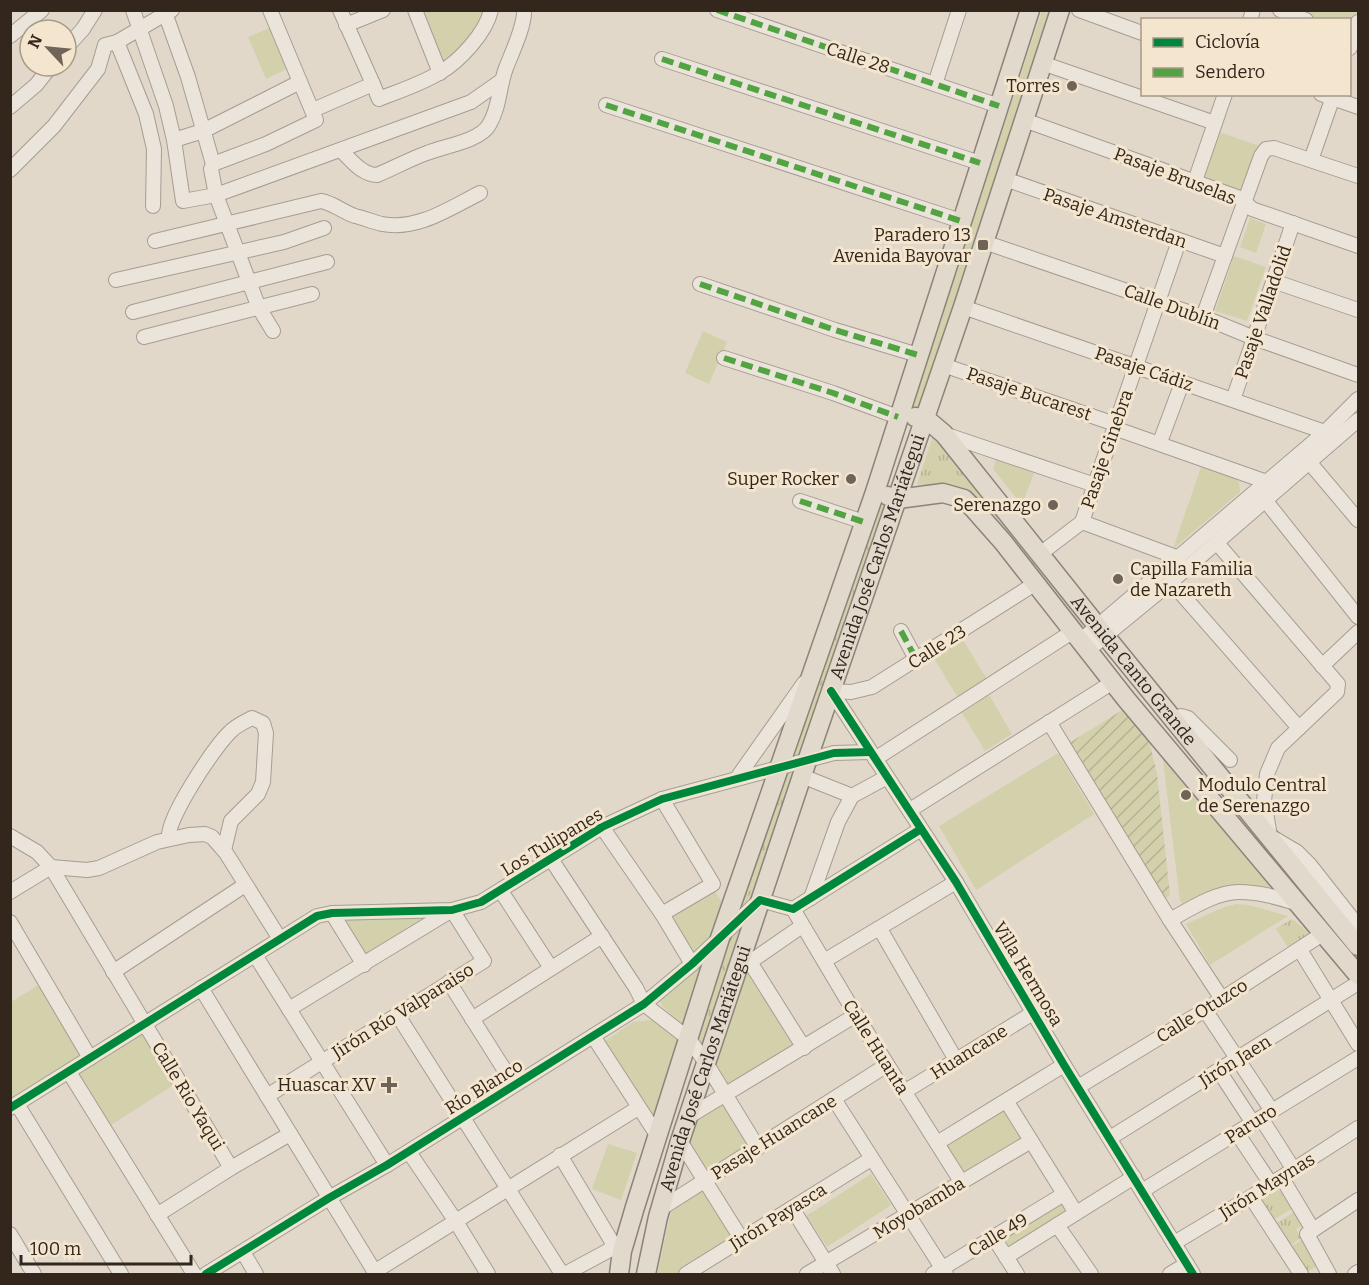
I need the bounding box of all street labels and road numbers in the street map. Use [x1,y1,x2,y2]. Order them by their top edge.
street label: Calle 28 [823,37,893,79]
street label: Pasaje Bruselas [1111,143,1239,209]
street label: Pasaje Amsterdan [1040,183,1190,253]
street label: Pasaje Valladolid [1230,242,1296,382]
street label: Calle Dublín [1121,279,1224,335]
street label: Pasaje Cádiz [1092,342,1196,396]
street label: Pasaje Bucarest [964,362,1095,426]
street label: Pasaje Ginebra [1076,386,1138,511]
street label: Avenida José Carlos Mariátegui [825,431,929,682]
street label: Avenida Canto Grande [1066,591,1201,750]
street label: Calle 23 [904,620,970,674]
street label: Los Tulipanes [497,803,607,881]
street label: Villa Hermosa [988,918,1068,1030]
street label: Avenida José Carlos Mariátegui [655,943,756,1194]
street label: Jirón Río Valparaiso [327,958,478,1064]
street label: Calle Otuzco [1152,974,1252,1048]
street label: Calle Huanta [838,995,914,1099]
street label: Huancane [926,1020,1012,1084]
street label: Jirón Jaen [1194,1030,1276,1092]
street label: Calle Rio Yaqui [147,1038,229,1154]
street label: Río Blanco [441,1054,527,1120]
street label: Pasaje Huancane [707,1090,841,1184]
street label: Paruro [1221,1100,1281,1148]
street label: Jirón Maynas [1214,1148,1319,1225]
street label: Moyobamba [869,1172,969,1244]
street label: Jirón Payasca [725,1178,831,1256]
street label: Calle 49 [964,1209,1032,1261]

